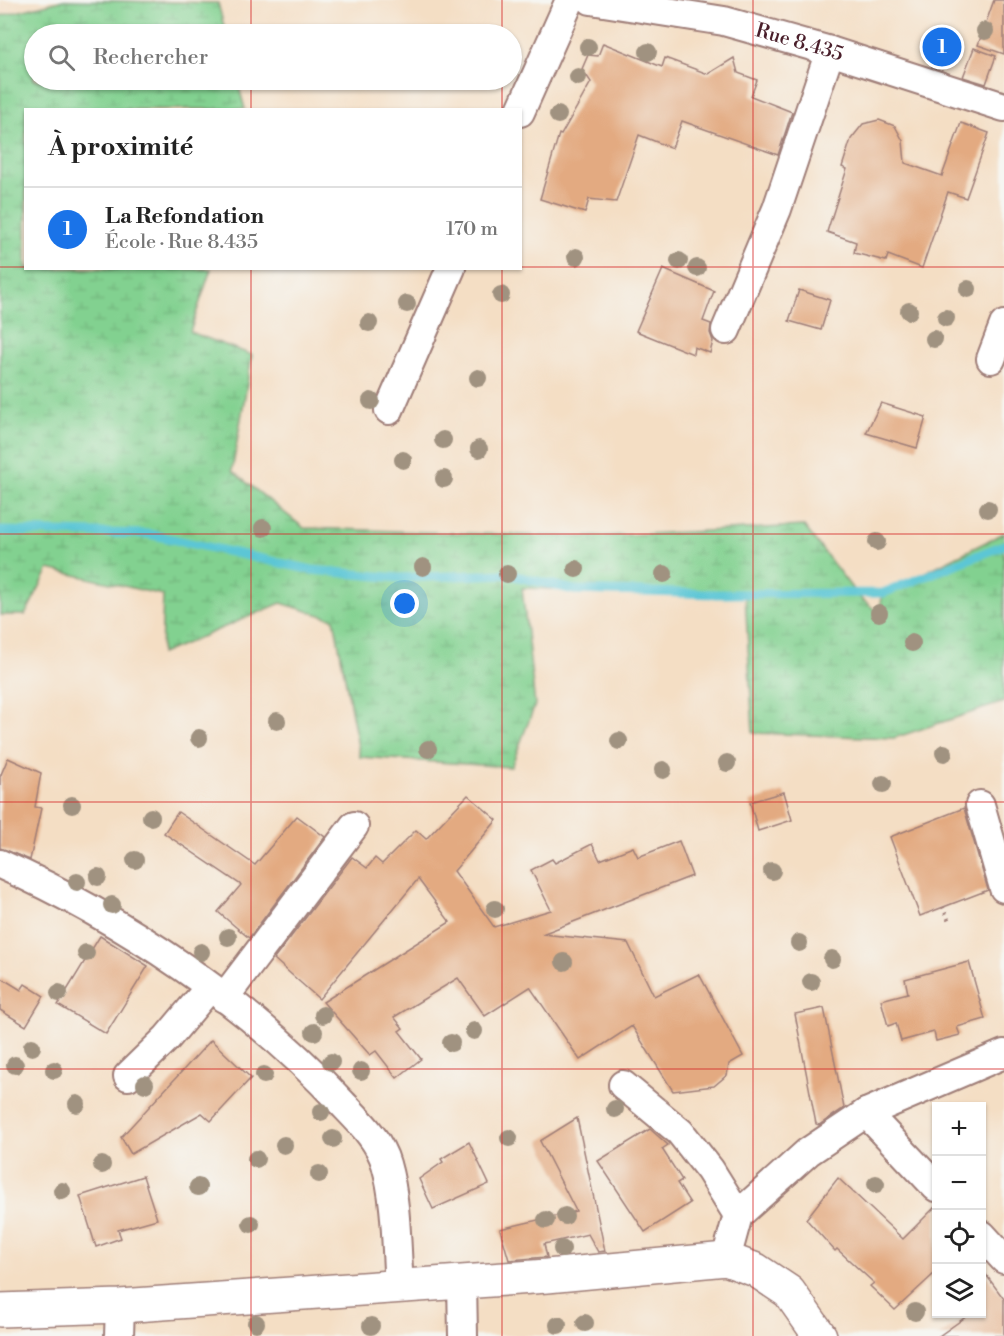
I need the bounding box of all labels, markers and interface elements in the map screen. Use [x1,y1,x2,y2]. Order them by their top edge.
street label: Rue 8.435 [753,18,847,67]
search box [24,24,522,90]
pin: 1 [922,24,962,70]
icon: search [45,41,78,74]
text: Rechercher [93,44,208,71]
text: À proximité [48,131,193,163]
text: La Refondation [105,203,264,230]
text: 1 [63,217,72,242]
text: 170 m [446,217,498,242]
text: École · Rue 8.435 [105,230,258,255]
your location [390,589,419,618]
map controls [932,1102,986,1318]
button: + [932,1102,986,1156]
button: − [932,1156,986,1210]
button: locate [932,1210,986,1264]
button: layers [932,1264,986,1318]

